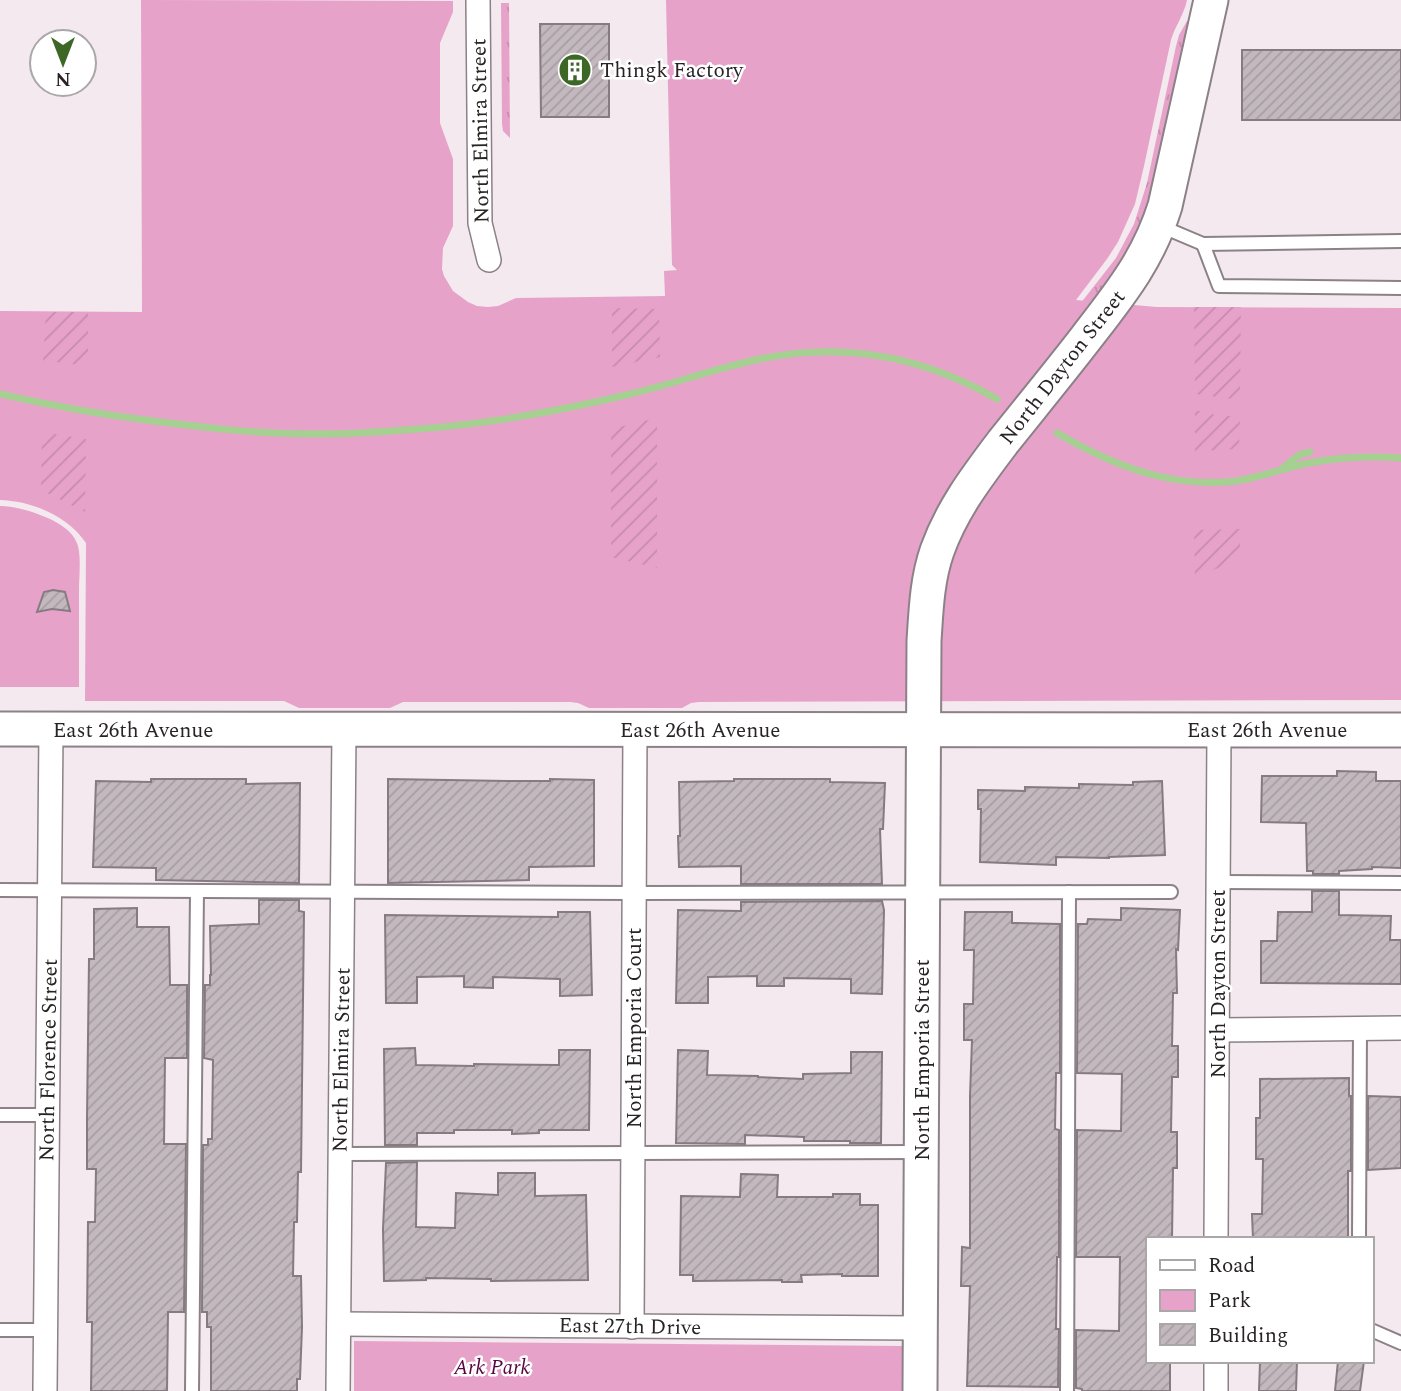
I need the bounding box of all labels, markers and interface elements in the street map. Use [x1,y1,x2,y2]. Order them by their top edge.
north arrow [28,28,98,98]
street label: North Elmira Street [463,38,499,224]
building icon: Thingk Factory [556,51,594,89]
place label: Thingk Factory [600,55,744,87]
text: N [55,64,71,93]
street label: North Dayton Street [992,283,1134,452]
street label: East 26th Avenue [53,715,213,747]
street label: East 26th Avenue [620,715,780,747]
street label: East 26th Avenue [1187,715,1347,747]
street label: North Dayton Street [1203,889,1235,1079]
street label: North Emporia Court [619,927,651,1129]
street label: North Florence Street [31,958,67,1162]
street label: North Emporia Street [907,959,939,1161]
street label: North Elmira Street [324,967,360,1153]
legend [1146,1237,1373,1363]
text: Road [1208,1250,1255,1282]
text: Park [1208,1285,1252,1317]
street label: East 27th Drive [558,1310,702,1344]
text: Building [1208,1320,1288,1352]
park label: Ark Park [453,1352,530,1384]

